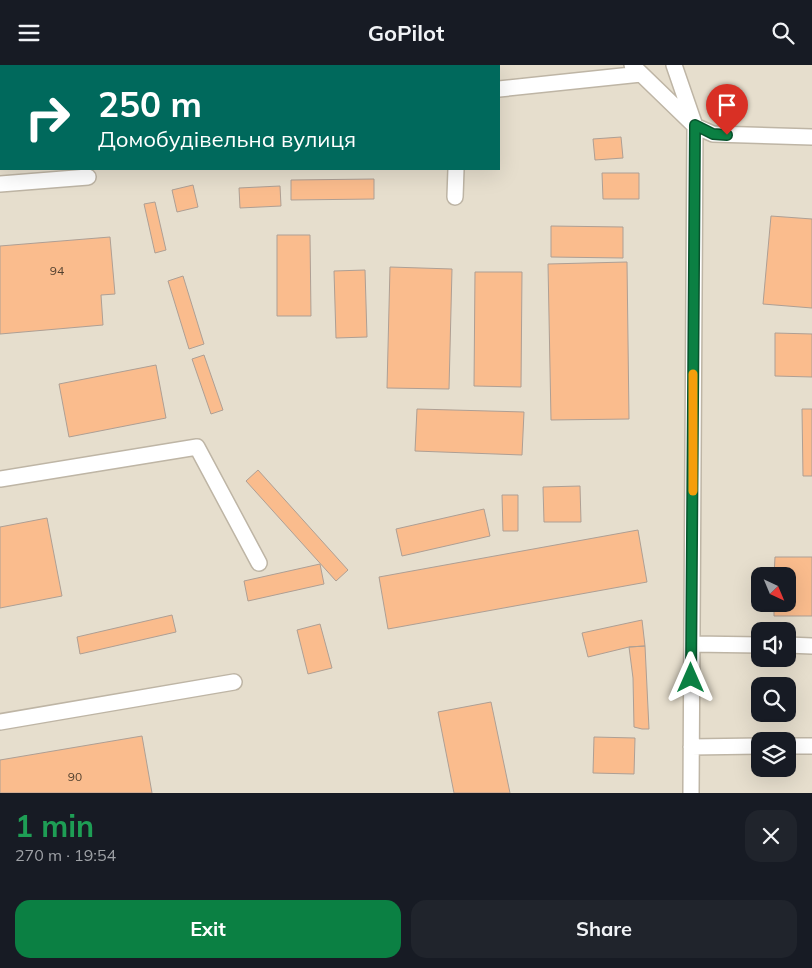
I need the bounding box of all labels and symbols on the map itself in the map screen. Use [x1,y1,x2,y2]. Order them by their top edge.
pin [706,84,748,135]
house number: 94 [50,263,64,278]
north arrow [751,567,796,613]
position arrow [664,651,716,703]
house number: 90 [68,769,82,784]

